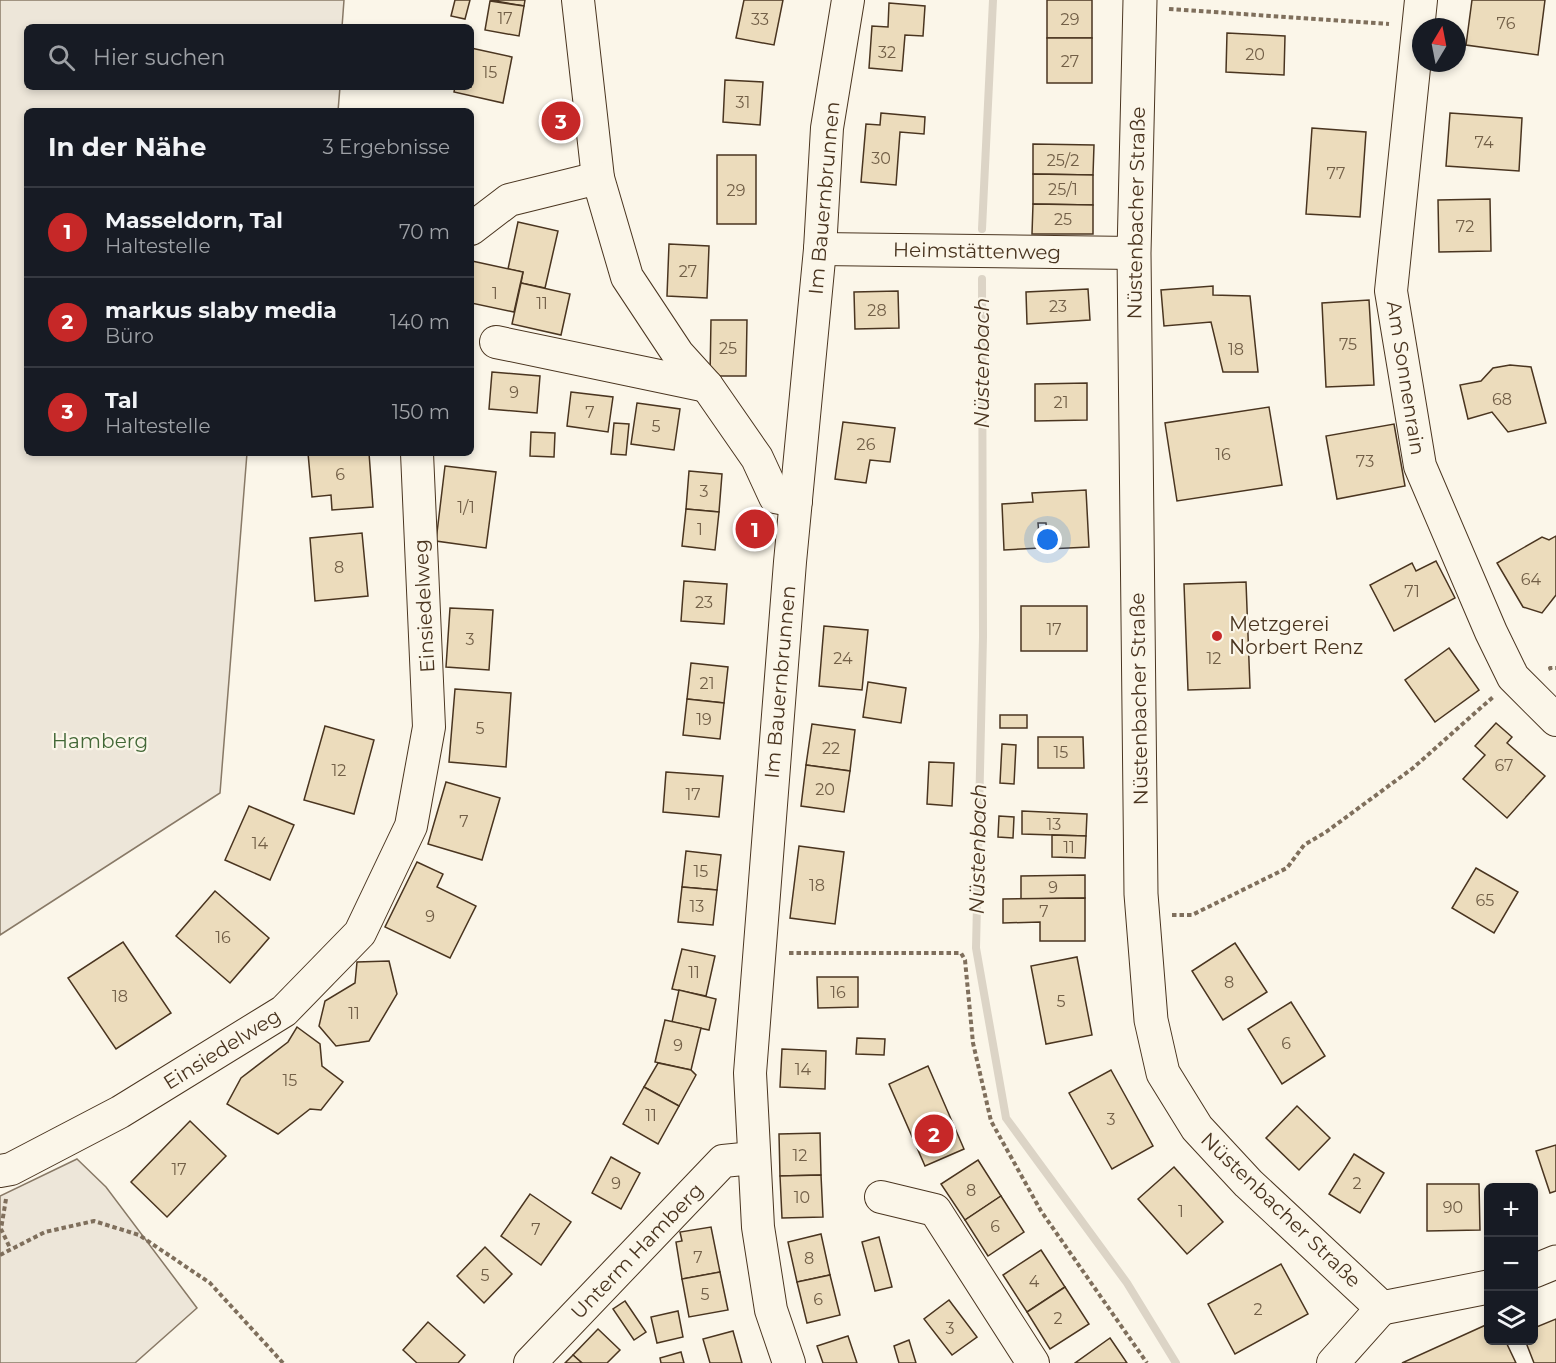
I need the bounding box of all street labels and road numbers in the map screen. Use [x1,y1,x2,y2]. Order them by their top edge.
street label: Im Bauernbrunnen [804,100,844,296]
street label: Nüstenbacher Straße [1122,106,1150,320]
street label: Heimstättenweg [893,238,1061,264]
street label: Am Sonnenrain [1382,299,1430,457]
street label: Einsiedelweg [409,539,439,673]
street label: Im Bauernbrunnen [760,584,800,780]
street label: Nüstenbacher Straße [1125,592,1153,806]
street label: Einsiedelweg [159,1003,285,1095]
street label: Nüstenbacher Straße [1196,1127,1366,1293]
street label: Unterm Hamberg [566,1178,708,1324]

